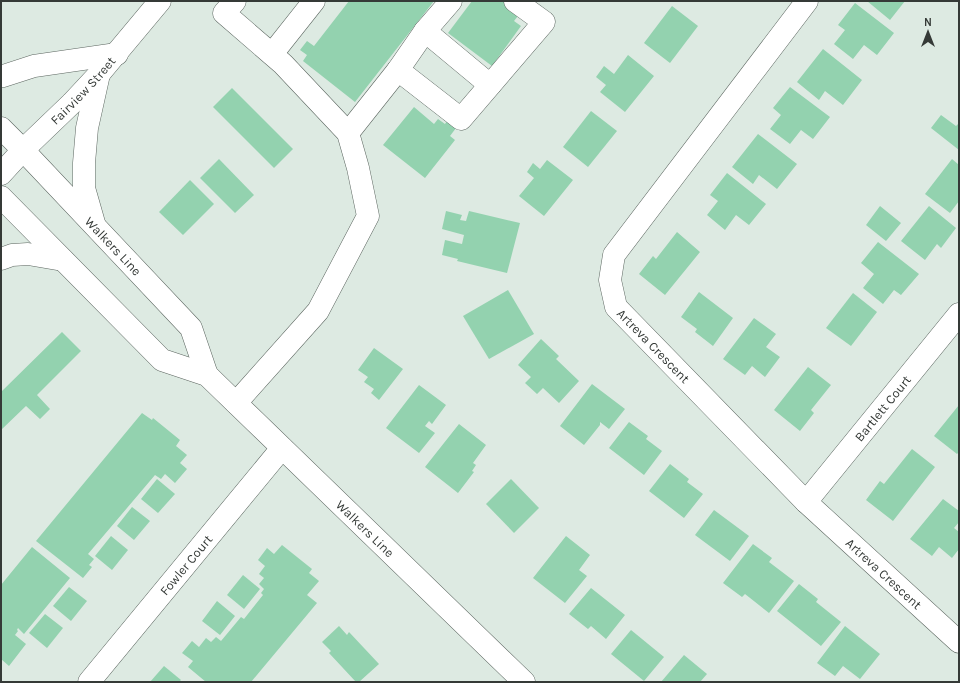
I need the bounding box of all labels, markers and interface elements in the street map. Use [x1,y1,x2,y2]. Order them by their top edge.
north arrow [908,12,948,52]
text: N [924,16,932,29]
street label: Fairview Street [47,54,118,128]
street label: Walkers Line [82,214,145,279]
street label: Artreva Crescent [614,306,693,386]
street label: Bartlett Court [852,372,914,444]
street label: Walkers Line [333,497,397,560]
street label: Fowler Court [157,532,215,598]
street label: Artreva Crescent [843,535,925,612]

